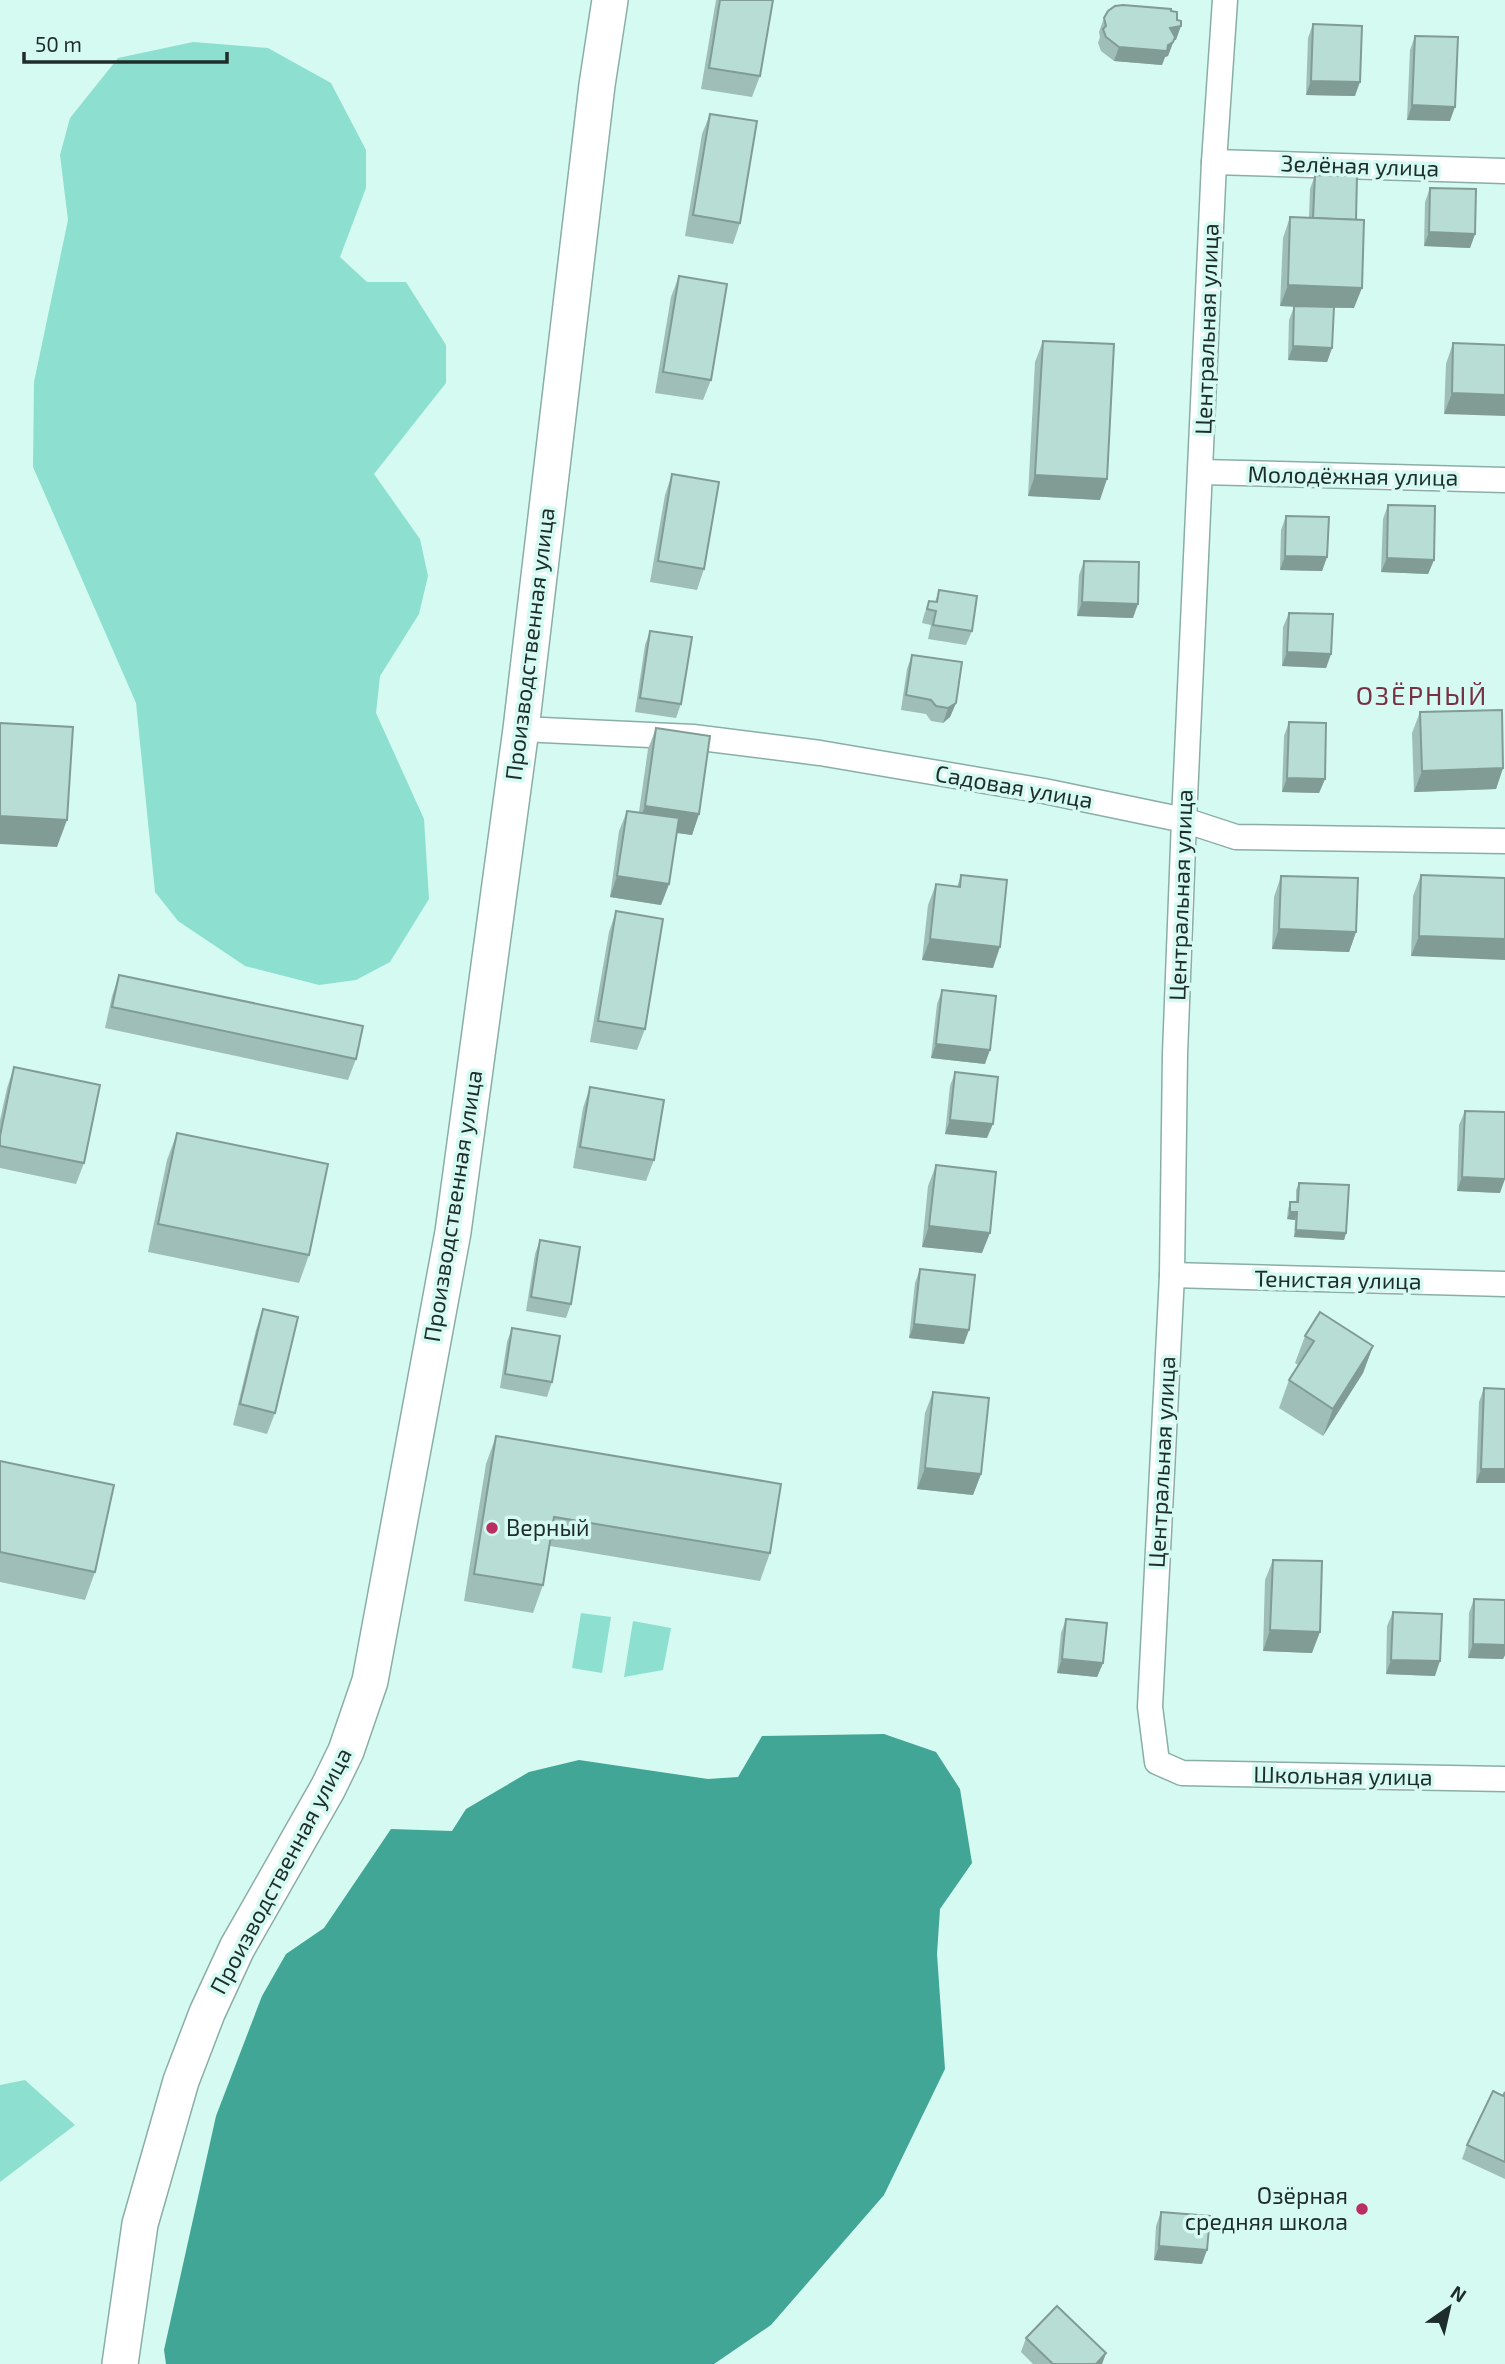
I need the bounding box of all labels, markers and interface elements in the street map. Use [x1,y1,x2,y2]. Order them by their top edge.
scale bar [24,21,228,65]
text: 50 m [35,31,82,56]
street label: Зелёная улица [1280,148,1440,183]
street label: Центральная улица [1188,223,1225,435]
street label: Молодёжная улица [1247,459,1459,492]
street label: Производственная улица [498,506,561,782]
district label: ОЗЁРНЫЙ [1356,679,1488,710]
street label: Садовая улица [933,758,1095,815]
street label: Центральная улица [1162,789,1199,1001]
street label: Производственная улица [417,1068,488,1344]
street label: Тенистая улица [1254,1264,1422,1295]
street label: Центральная улица [1141,1355,1182,1568]
place label: Верный [506,1513,590,1541]
marker: Верный [484,1520,500,1536]
street label: Производственная улица [203,1743,358,1999]
street label: Школьная улица [1253,1759,1433,1792]
place label: Озёрная средняя школа [1185,2181,1348,2235]
marker: Озёрная средняя школа [1354,2201,1370,2217]
north arrow [1414,2273,1484,2343]
text: N [1447,2280,1471,2307]

